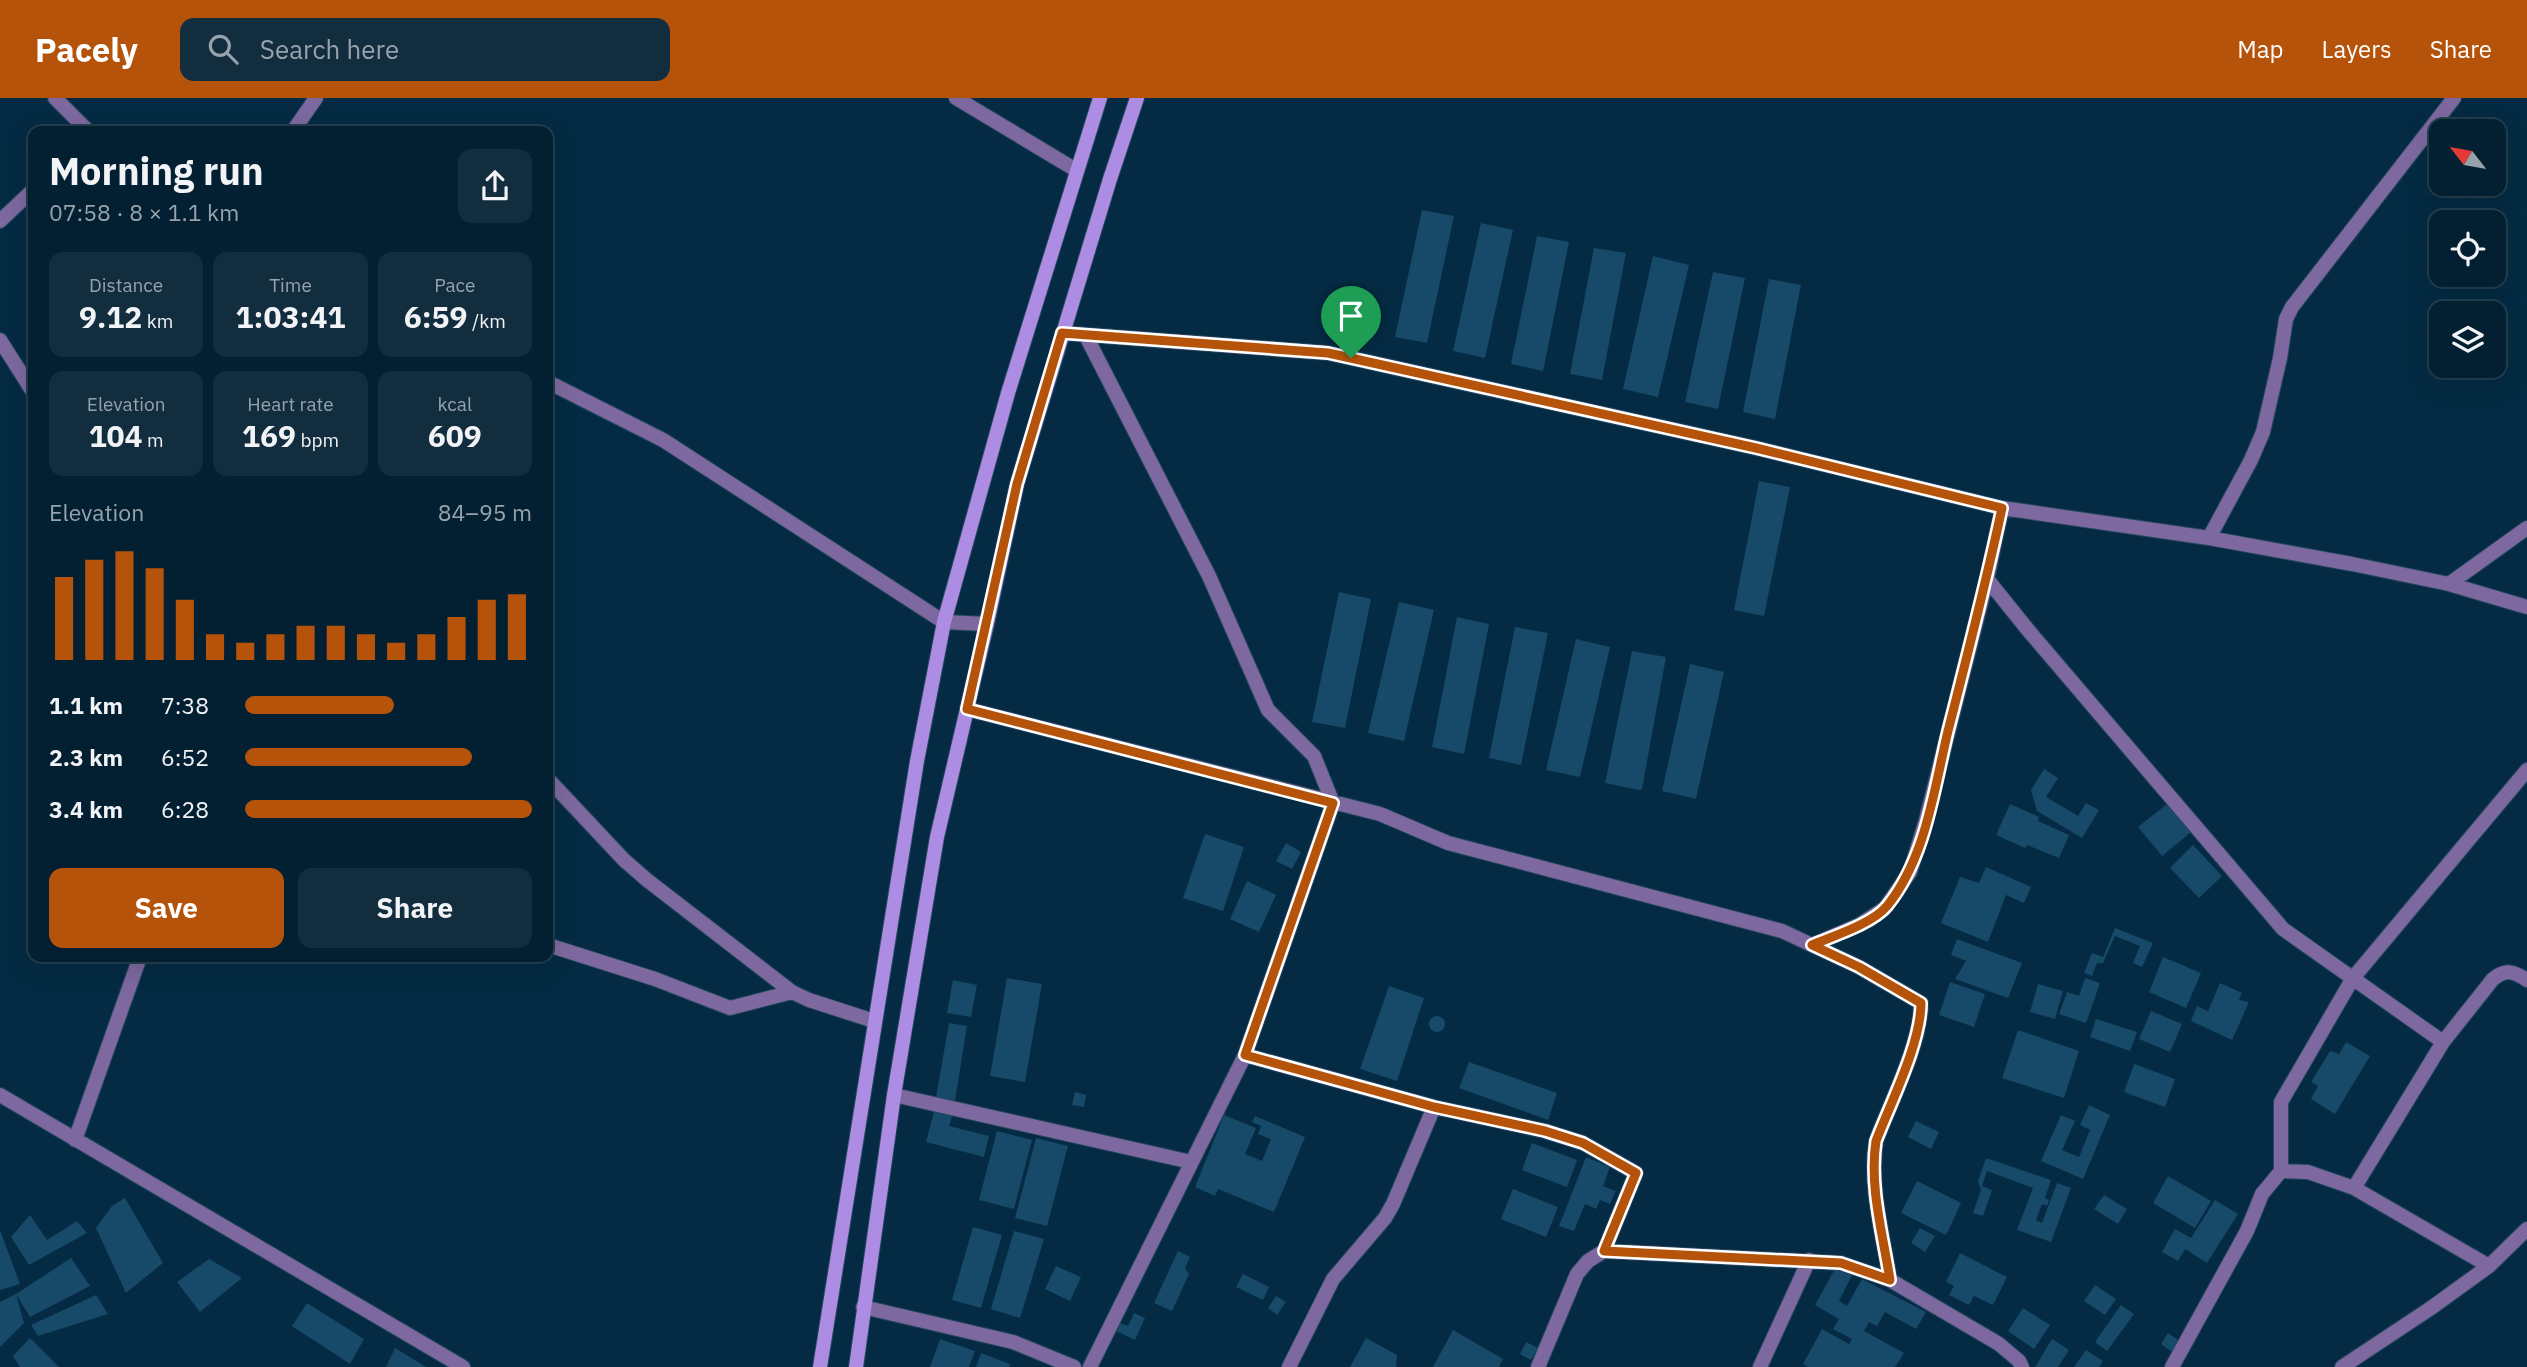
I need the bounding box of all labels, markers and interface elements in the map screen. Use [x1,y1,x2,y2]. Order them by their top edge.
search box [180,18,670,81]
text: Pacely [35,28,138,71]
icon: search [204,30,242,68]
text: Search here [260,32,399,66]
text: Map [2237,33,2284,65]
text: Layers [2322,33,2392,65]
text: Share [2430,33,2492,65]
north arrow [2429,119,2506,196]
map controls [2429,119,2506,378]
text: Morning run [49,146,264,195]
button: share [458,149,532,223]
text: 07:58 · 8 × 1.1 km [49,197,239,227]
button: locate [2429,210,2506,287]
text: Distance [89,273,163,297]
text: Time [269,273,312,297]
text: Pace [434,273,476,297]
pin [1321,286,1381,358]
text: 9.12 [79,297,142,336]
text: 1:03:41 [236,297,345,336]
text: 6:59 [404,297,468,336]
icon: arrive [1332,297,1370,335]
button: layers [2429,301,2506,378]
text: km [142,309,173,333]
text: /km [468,309,506,333]
text: Elevation [87,392,166,416]
text: Heart rate [247,392,334,416]
text: kcal [438,392,472,416]
text: 104 [89,416,143,455]
text: 169 [242,416,296,455]
text: 609 [428,416,482,455]
text: m [143,428,164,452]
text: bpm [296,428,339,452]
text: Elevation [49,497,144,527]
text: 84–95 m [438,497,532,527]
text: 1.1 km [49,690,123,720]
text: 7:38 [161,690,209,720]
text: 2.3 km [49,742,123,772]
text: 6:52 [161,742,209,772]
text: 3.4 km [49,794,123,824]
text: 6:28 [161,794,209,824]
button: Save [49,868,284,948]
button: Share [298,868,532,948]

